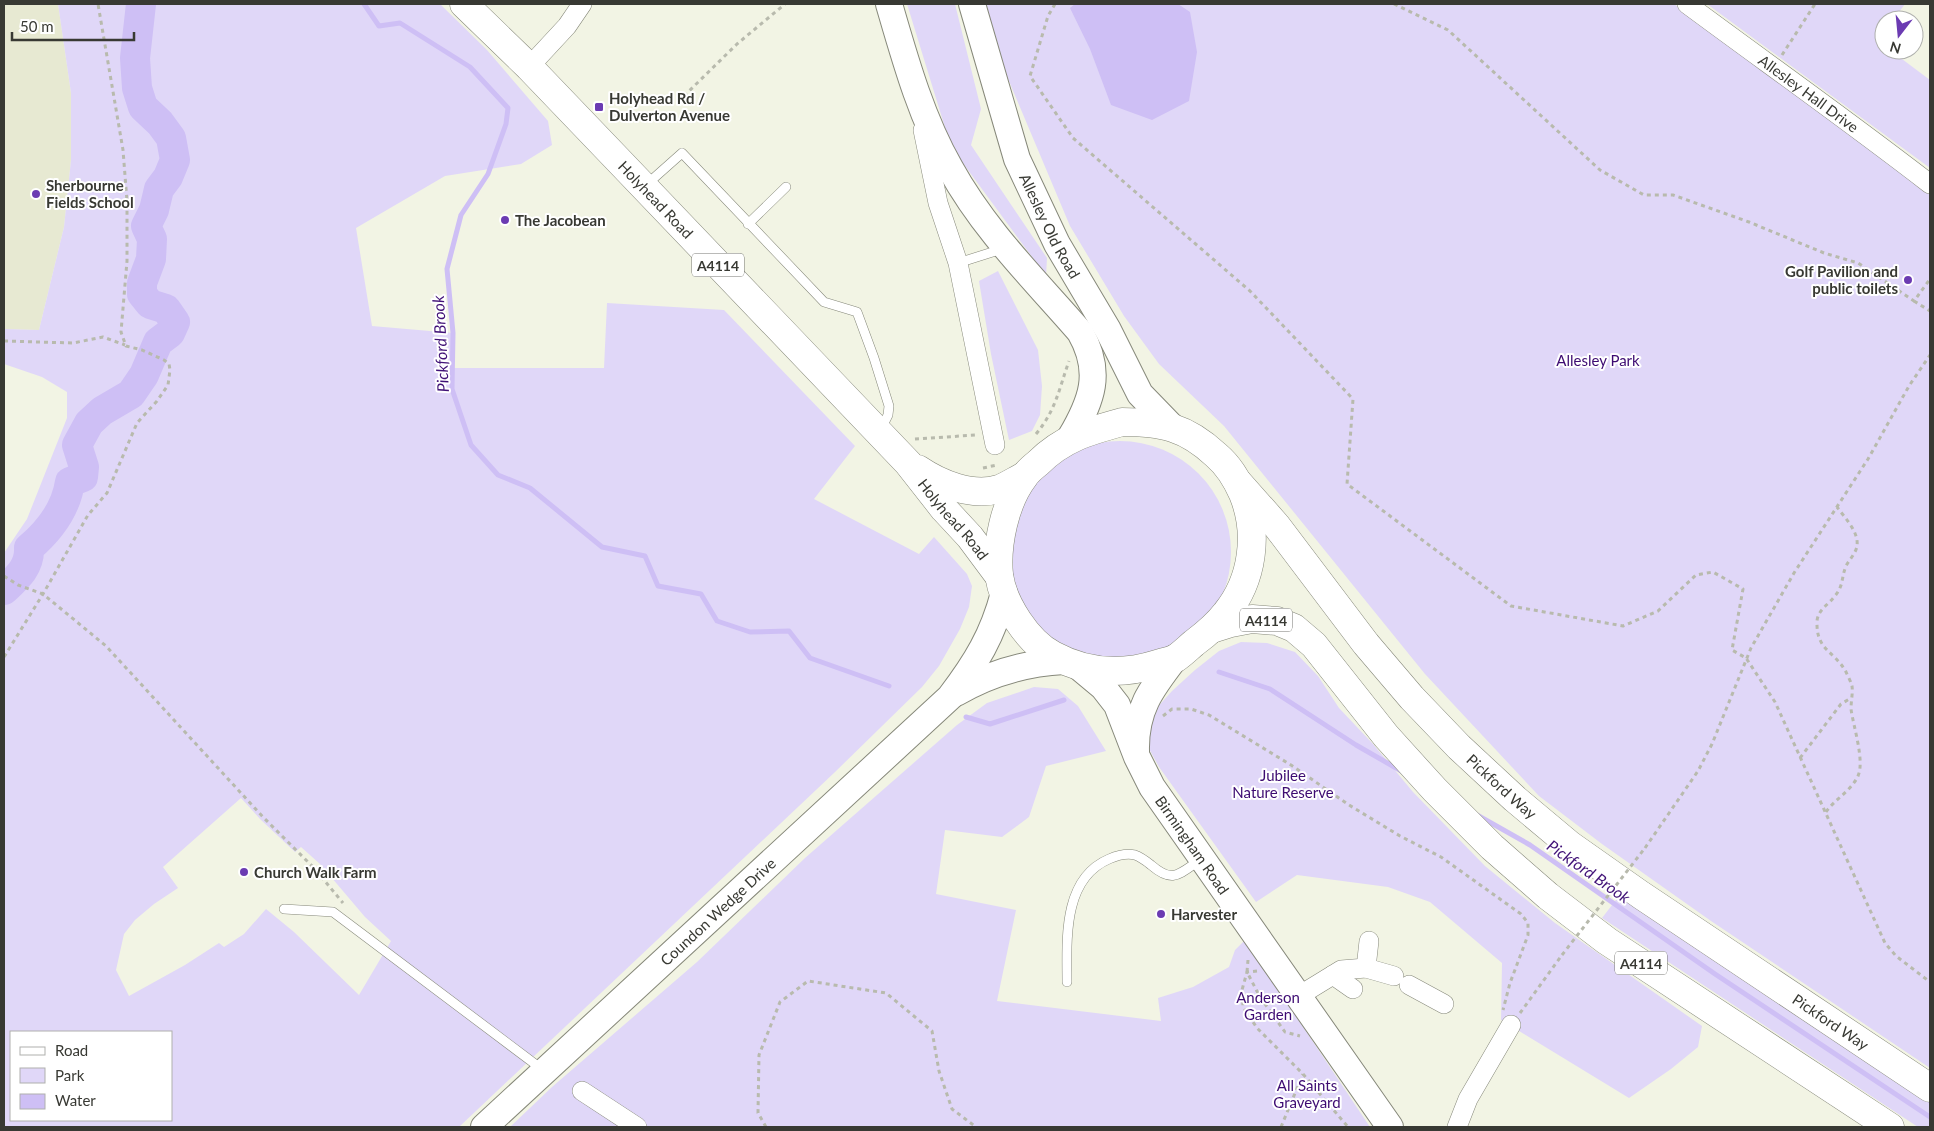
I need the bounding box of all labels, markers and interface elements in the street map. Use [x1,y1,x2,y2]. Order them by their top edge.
scale bar [12,10,135,42]
north arrow [1874,10,1924,60]
text: 50 m [20,17,54,35]
text: N [1888,38,1903,58]
street label: Allesley Hall Drive [1755,51,1862,136]
place label: Holyhead Rd / Dulverton Avenue [609,89,730,124]
marker: Holyhead Rd / Dulverton Avenue [593,101,605,113]
street label: Holyhead Road [615,157,697,242]
street label: Allesley Old Road [1016,171,1084,281]
place label: Sherbourne Fields School [46,176,134,211]
marker: Sherbourne Fields School [30,188,42,200]
place label: The Jacobean [515,211,606,229]
marker: The Jacobean [499,214,511,226]
road number: A4114 [692,254,744,276]
place label: Golf Pavilion and public toilets [1785,262,1898,297]
marker: Golf Pavilion and public toilets [1902,274,1914,286]
water label: Pickford Brook [428,295,452,393]
park label: Allesley Park [1556,351,1640,369]
street label: Holyhead Road [915,475,993,563]
road number: A4114 [1240,608,1292,632]
street label: Pickford Way [1463,750,1541,823]
park label: Jubilee Nature Reserve [1232,766,1334,801]
street label: Birmingham Road [1152,792,1233,898]
water label: Pickford Brook [1544,835,1634,907]
street label: Coundon Wedge Drive [656,854,779,969]
place label: Church Walk Farm [254,863,377,881]
marker: Church Walk Farm [238,866,250,878]
place label: Harvester [1171,905,1237,923]
marker: Harvester [1155,908,1167,920]
road number: A4114 [1615,951,1667,974]
park label: Anderson Garden [1236,988,1300,1023]
street label: Pickford Way [1789,990,1873,1054]
legend [10,1031,172,1121]
text: Road [55,1041,88,1059]
text: Park [55,1066,85,1084]
park label: All Saints Graveyard [1273,1076,1341,1111]
text: Water [55,1091,96,1109]

